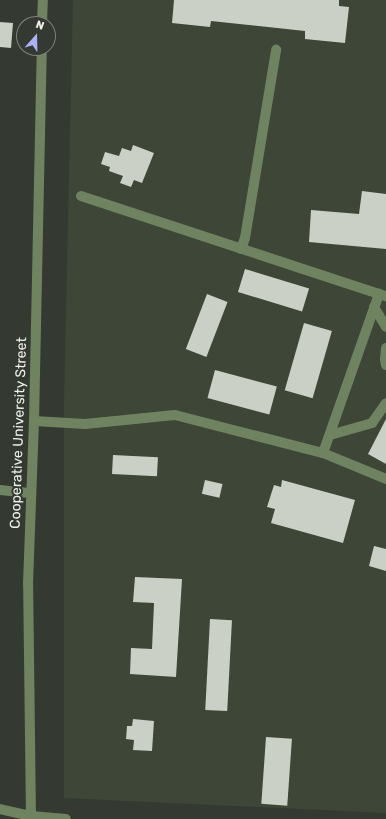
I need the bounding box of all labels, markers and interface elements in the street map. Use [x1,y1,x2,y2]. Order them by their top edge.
north arrow [16,16,56,56]
text: N [34,18,46,33]
street label: Cooperative University Street [7,337,31,529]

